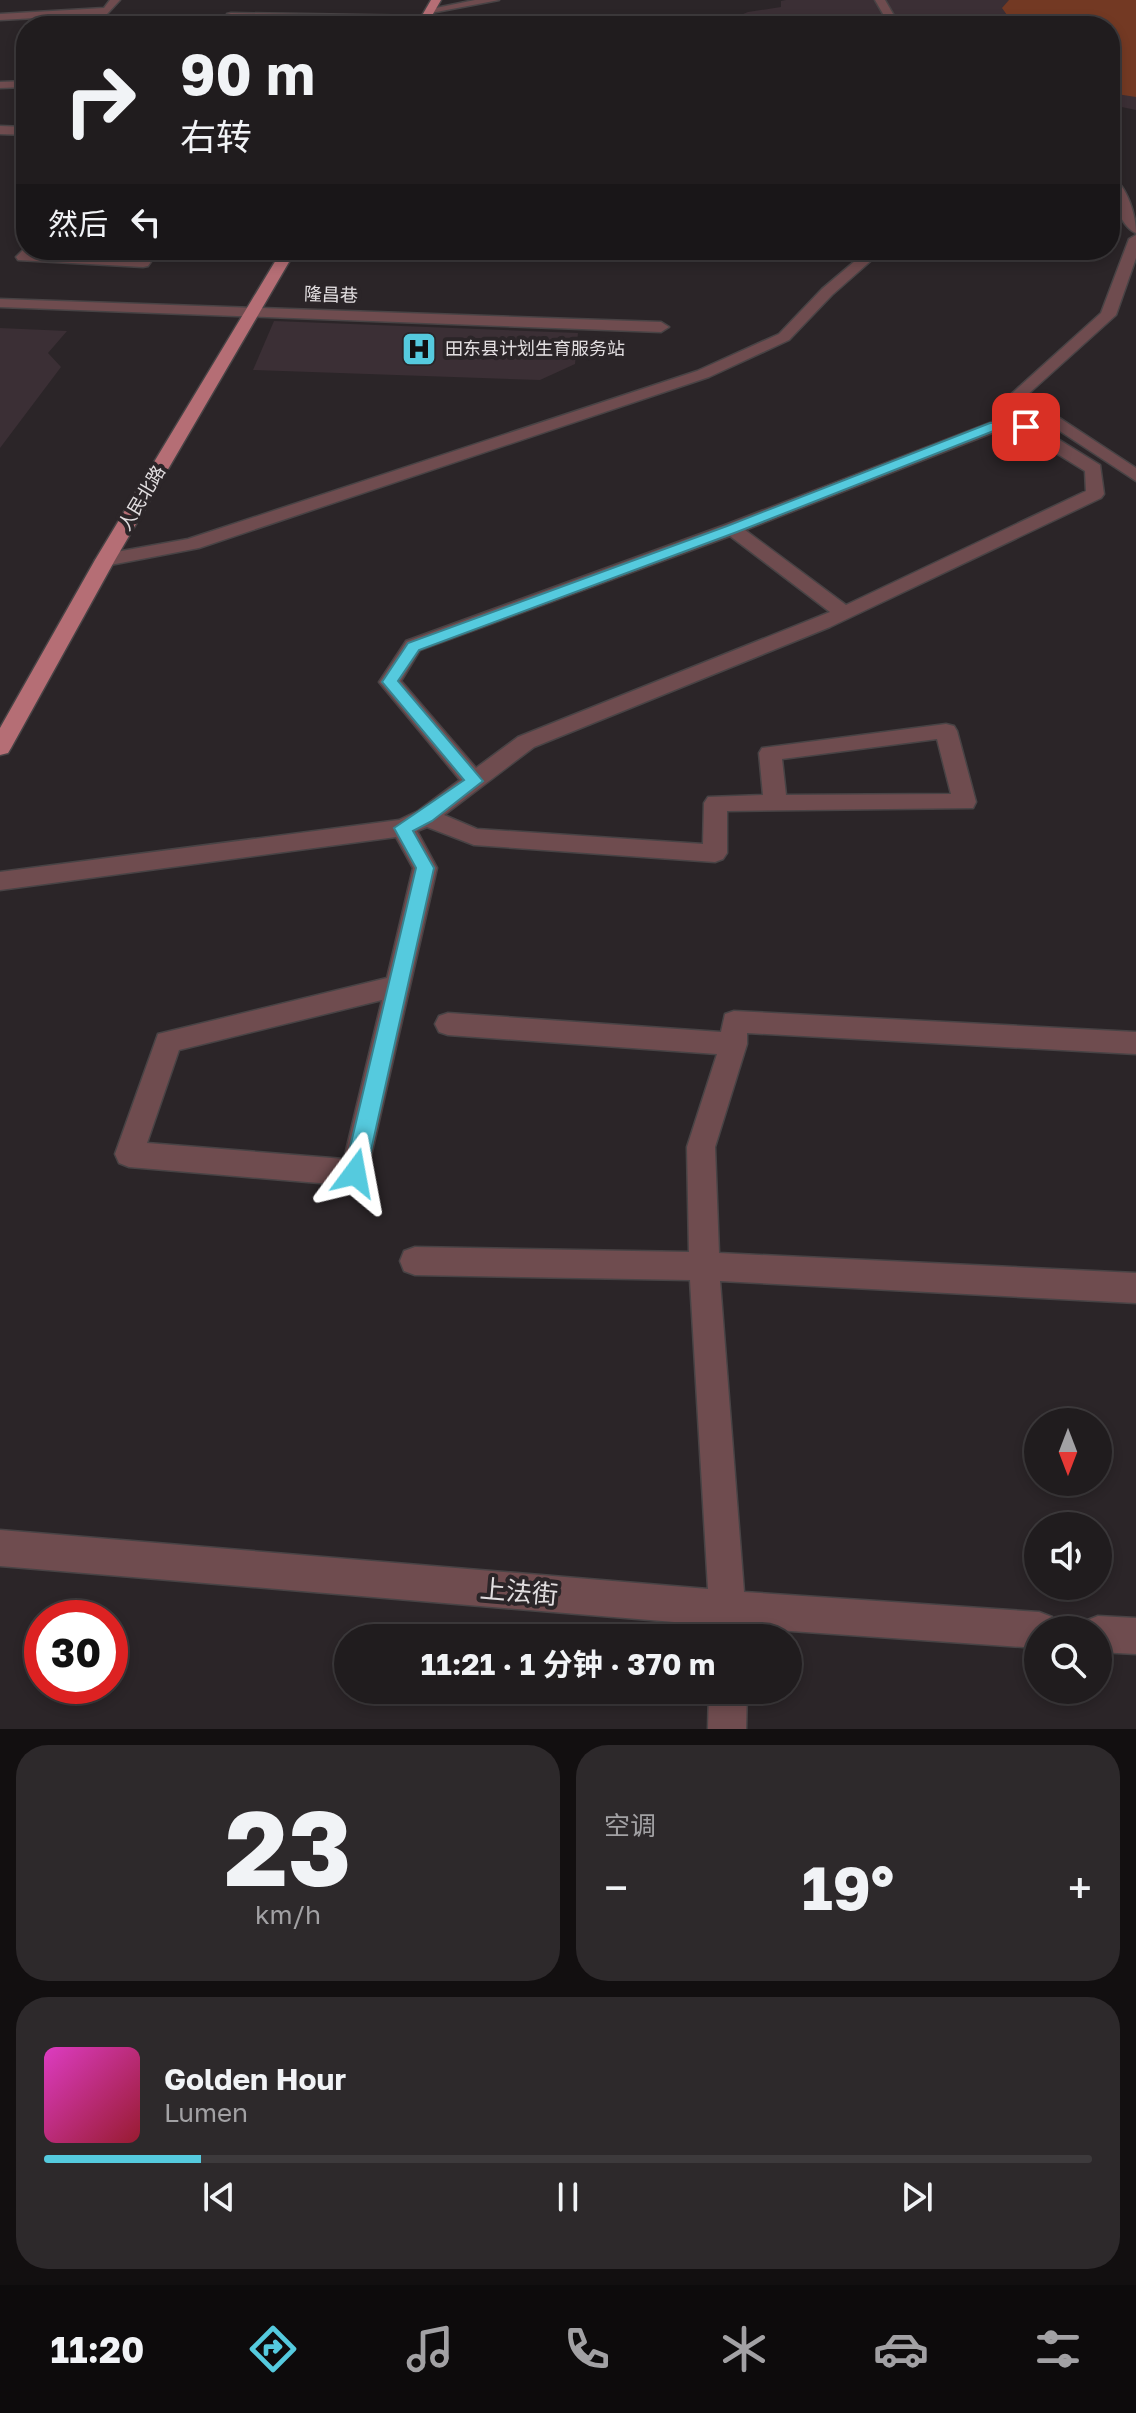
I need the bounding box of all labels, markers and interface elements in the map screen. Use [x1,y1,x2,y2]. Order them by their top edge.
text: 90 m [180,40,315,107]
icon: right [48,48,152,152]
text: 右转 [180,115,252,158]
icon: left [124,200,168,244]
text: 然后 [48,206,108,242]
street label: 隆昌巷 [304,282,358,306]
hospital icon: 田东县计划生育服务站 [400,330,438,368]
place label: 田东县计划生育服务站 [445,337,625,359]
pin [992,393,1060,461]
icon: arrive [1004,405,1048,449]
street label: 人民北路 [113,461,169,534]
position arrow [313,1131,397,1215]
north arrow [1024,1408,1112,1496]
map controls [1024,1408,1112,1704]
button: sound [1024,1512,1112,1600]
street label: 上法街 [479,1573,559,1610]
speed limit sign: 30 [24,1600,128,1704]
button: search [1024,1616,1112,1704]
text: 11:21 · 1 分钟 · 370 m [421,1646,715,1682]
text: 23 [225,1784,351,1909]
text: 空调 [604,1810,656,1841]
text: 19° [802,1851,894,1923]
text: − [604,1861,628,1914]
text: + [1068,1861,1092,1914]
text: km/h [255,1899,321,1930]
text: Golden Hour [164,2061,346,2097]
text: Lumen [164,2097,248,2128]
icon: previous [197,2175,241,2219]
icon: pause [546,2175,590,2219]
icon: next [895,2175,939,2219]
icon: directions [245,2321,301,2377]
icon: music [402,2321,458,2377]
icon: phone [559,2321,615,2377]
icon: climate [716,2321,772,2377]
icon: car [873,2321,929,2377]
icon: filters [1030,2321,1086,2377]
text: 11:20 [50,2328,144,2371]

